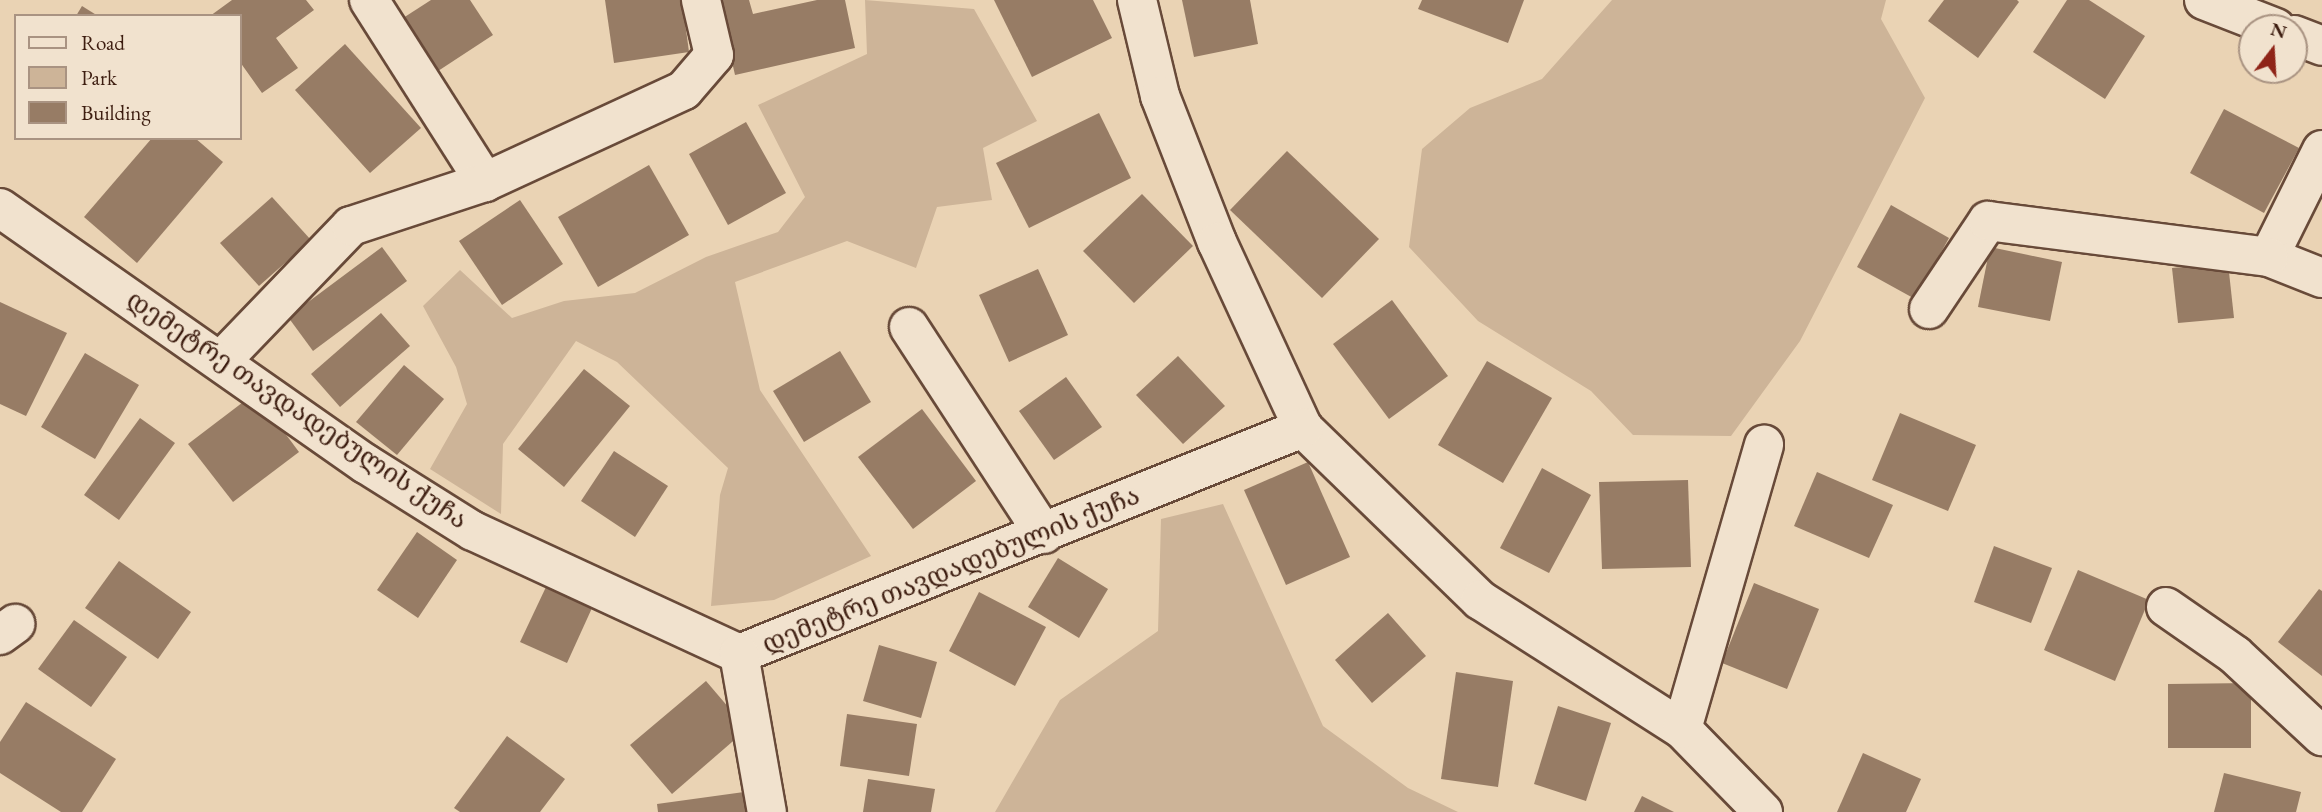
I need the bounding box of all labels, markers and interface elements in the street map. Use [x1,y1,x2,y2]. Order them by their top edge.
legend [14,14,242,140]
north arrow [2238,14,2308,84]
text: N [2268,16,2290,45]
text: Road [81,29,125,56]
text: Park [81,64,117,91]
text: Building [81,99,151,126]
street label: დემეტრე თავდადებულის ქუჩა [121,284,473,536]
street label: დემეტრე თავდადებულის ქუჩა [758,480,1144,660]

